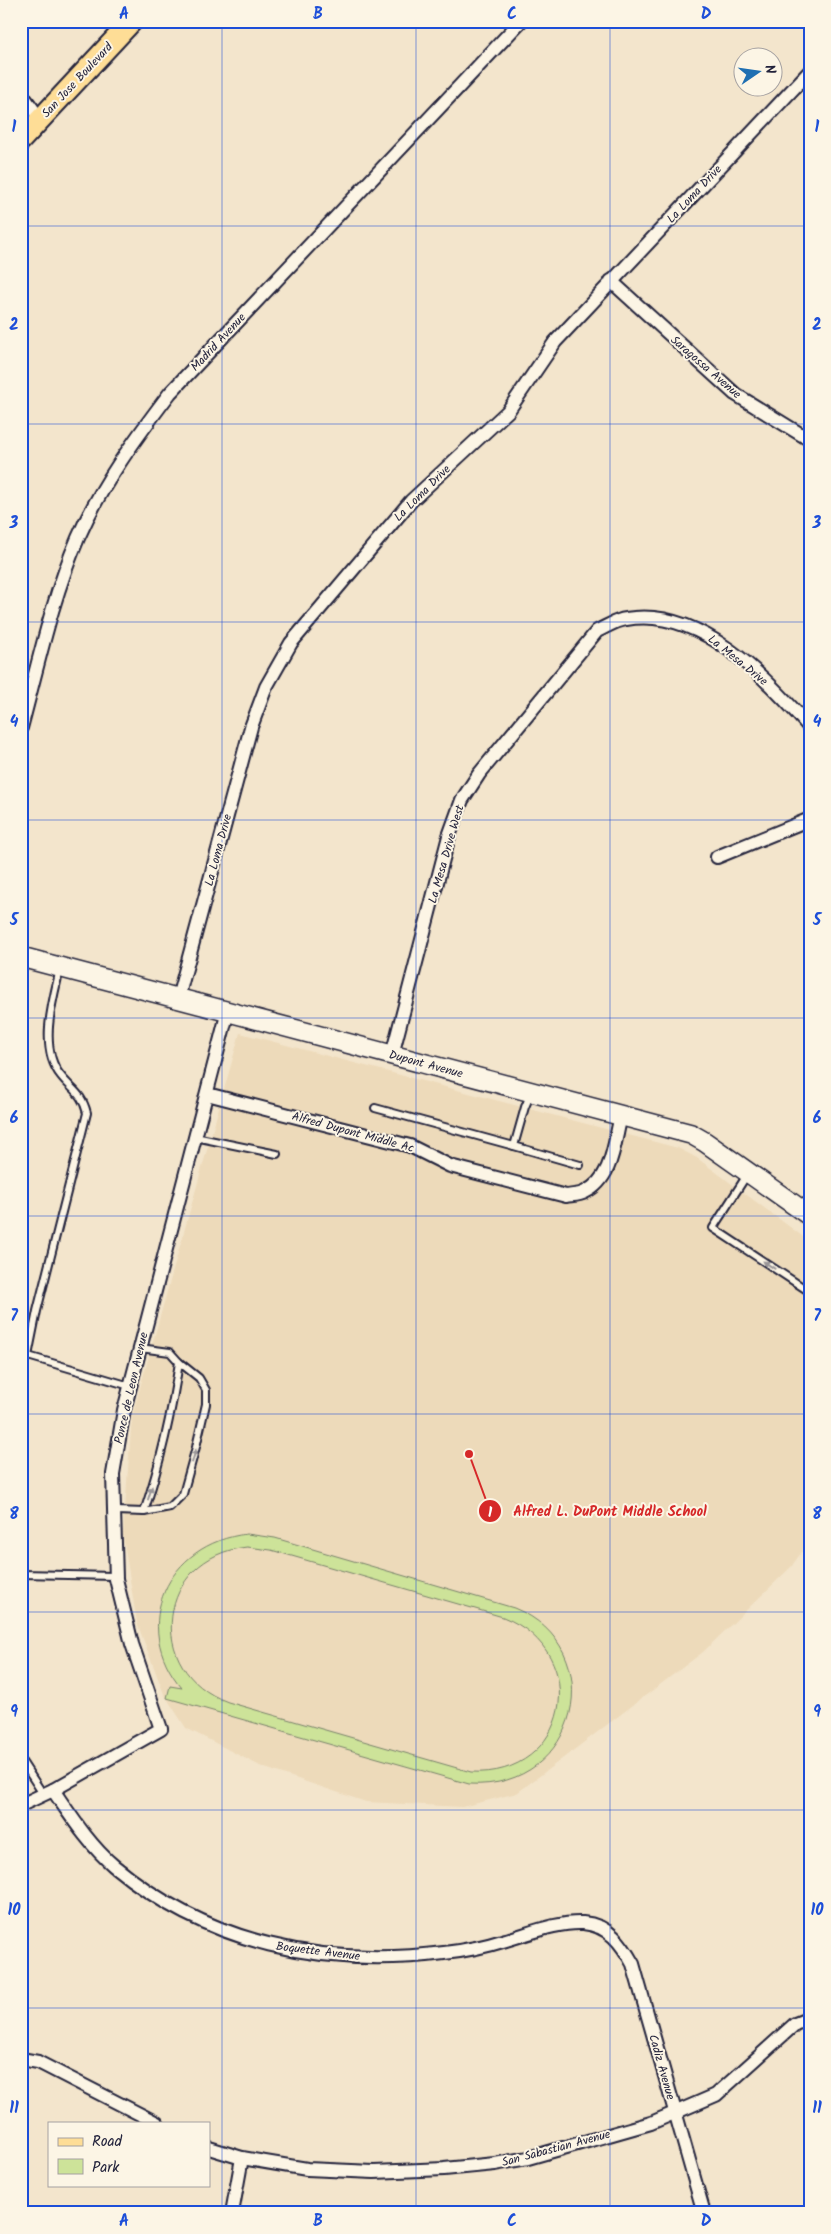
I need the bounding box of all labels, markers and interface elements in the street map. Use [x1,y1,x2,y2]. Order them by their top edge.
text: A [119,2,129,27]
text: B [313,2,323,27]
text: C [507,2,517,27]
text: D [701,2,712,27]
street label: San Jose Boulevard [37,37,118,122]
north arrow [734,48,784,98]
text: N [758,63,781,76]
text: 1 [12,115,17,140]
text: 1 [815,115,820,140]
street label: La Loma Drive [662,160,727,228]
street label: Madrid Avenue [186,308,251,376]
text: 2 [9,313,19,338]
text: 2 [812,313,822,338]
street label: Saragossa Avenue [666,331,746,404]
street label: La Loma Drive [389,460,456,526]
text: 3 [9,511,19,536]
text: 3 [812,511,822,536]
street label: La Mesa Drive [704,630,772,691]
text: 4 [10,710,19,735]
text: 4 [813,710,822,735]
street label: La Mesa Drive West [423,802,470,906]
street label: La Loma Drive [200,811,237,888]
text: 5 [9,908,20,933]
text: 5 [812,908,823,933]
street label: Dupont Avenue [387,1045,466,1084]
text: 6 [10,1106,19,1131]
text: 6 [813,1106,822,1131]
street label: Alfred Dupont Middle Ac [290,1107,416,1158]
one-way arrow [762,1260,776,1270]
text: 7 [10,1304,18,1329]
text: 7 [813,1304,821,1329]
street label: Ponce de Leon Avenue [109,1330,154,1446]
one-way arrow [190,1449,198,1464]
one-way arrow [147,1485,155,1500]
callout: Alfred L. DuPont Middle School [478,1497,716,1526]
text: 1 [488,1501,493,1525]
text: Alfred L. DuPont Middle School [513,1501,707,1523]
text: 8 [9,1502,19,1527]
text: 8 [812,1502,822,1527]
text: 9 [10,1700,18,1725]
text: 9 [813,1700,821,1725]
text: 10 [7,1898,21,1923]
text: 10 [810,1898,824,1923]
street label: Boquette Avenue [275,1937,362,1966]
street label: Cadiz Avenue [643,2032,680,2103]
text: 11 [9,2096,19,2121]
text: 11 [812,2096,822,2121]
legend [48,2122,210,2186]
street label: San Sabastian Avenue [500,2125,613,2172]
text: Road [92,2130,123,2154]
text: Park [92,2156,120,2180]
text: A [119,2209,129,2234]
text: B [313,2209,323,2234]
text: C [507,2209,517,2234]
text: D [701,2209,712,2234]

